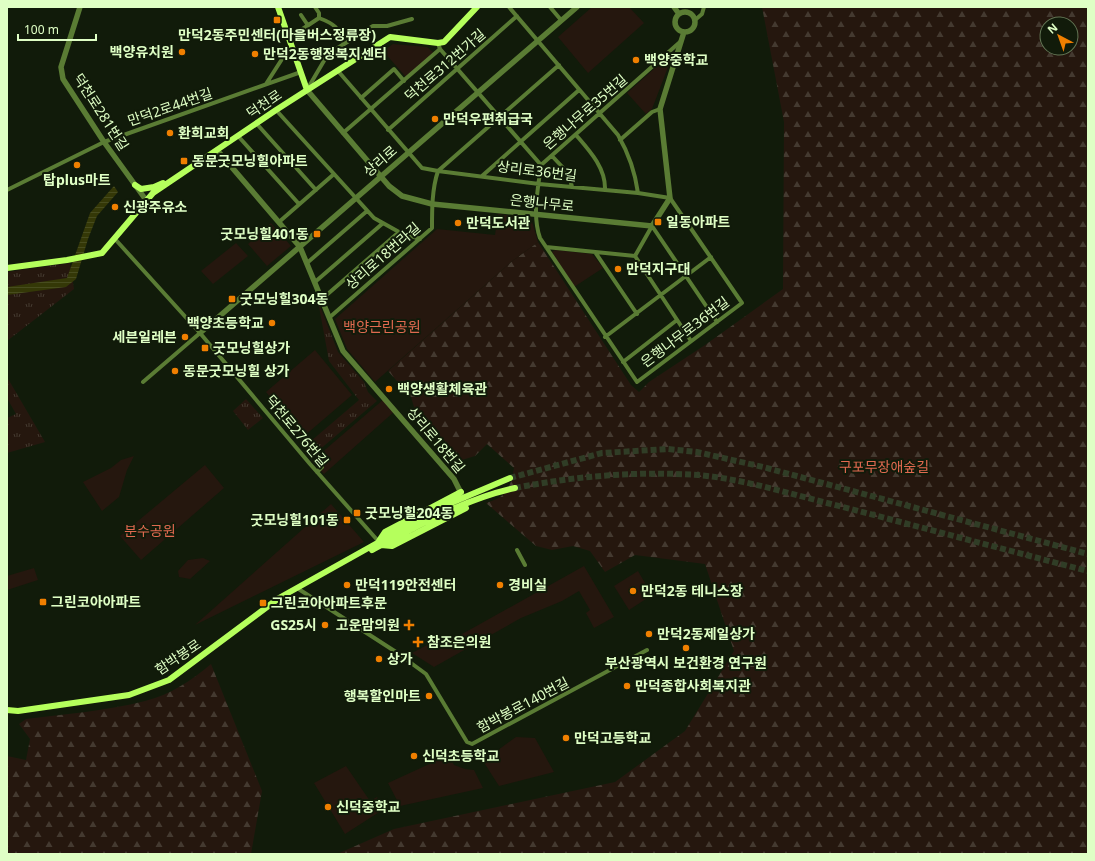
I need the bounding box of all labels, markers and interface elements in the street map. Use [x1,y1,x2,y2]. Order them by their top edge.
marker: 만덕2동주민센터(마을버스정류장) [272,15,282,25]
scale bar [18,16,96,42]
north arrow [1039,16,1079,56]
text: N [1044,19,1060,37]
text: 100 m [24,21,59,38]
street label: 덕천로312번가길 [400,24,489,105]
place label: 만덕2동주민센터(마을버스정류장) [178,25,376,44]
place label: 백양유치원 [110,42,174,61]
place label: 만덕2동행정복지센터 [263,44,387,63]
marker: 백양유치원 [177,47,187,57]
marker: 만덕2동행정복지센터 [250,49,260,59]
place label: 백양중학교 [644,50,709,69]
marker: 백양중학교 [631,55,641,65]
street label: 덕천로281번길 [69,69,133,154]
street label: 은행나무로35번길 [538,70,631,154]
street label: 만덕2로44번길 [125,83,215,130]
street label: 덕천로 [242,85,285,122]
place label: 만덕우편취급국 [443,109,533,128]
marker: 만덕우편취급국 [430,114,440,124]
place label: 환희교회 [178,123,230,142]
marker: 환희교회 [165,128,175,138]
street label: 상리로 [359,141,401,180]
place label: 동문굿모닝힐아파트 [192,151,308,170]
marker: 동문굿모닝힐아파트 [179,156,189,166]
street label: 상리로36번길 [496,156,578,185]
marker: 탑plus마트 [72,160,82,170]
place label: 탑plus마트 [43,170,111,189]
street label: 은행나무로 [509,190,575,215]
place label: 신광주유소 [123,197,188,216]
marker: 신광주유소 [110,202,120,212]
place label: 일동아파트 [666,212,731,231]
place label: 만덕도서관 [466,213,531,232]
marker: 일동아파트 [653,217,663,227]
street label: 상리로18번라길 [341,218,424,293]
marker: 만덕도서관 [453,218,463,228]
place label: 굿모닝힐401동 [221,224,309,243]
marker: 굿모닝힐401동 [312,229,322,239]
place label: 만덕지구대 [626,259,690,278]
marker: 만덕지구대 [613,264,623,274]
place label: 굿모닝힐304동 [240,289,329,308]
street label: 은행나무로36번길 [637,292,733,371]
marker: 굿모닝힐304동 [227,294,237,304]
place label: 백양초등학교 [187,313,264,332]
park label: 백양근린공원 [343,317,421,336]
marker: 백양초등학교 [267,318,277,328]
place label: 세븐일레븐 [113,327,177,346]
marker: 세븐일레븐 [180,332,190,342]
place label: 굿모닝힐상가 [213,338,290,357]
marker: 굿모닝힐상가 [200,343,210,353]
place label: 동문굿모닝힐 상가 [183,361,290,380]
marker: 동문굿모닝힐 상가 [170,366,180,376]
place label: 백양생활체육관 [397,379,487,398]
marker: 백양생활체육관 [384,384,394,394]
street label: 덕천로276번길 [262,391,333,471]
street label: 상리로18번길 [403,403,470,477]
park label: 구포무장애숲길 [839,457,929,476]
place label: 굿모닝힐204동 [365,503,454,522]
marker: 굿모닝힐204동 [352,508,362,518]
place label: 굿모닝힐101동 [251,510,339,529]
marker: 굿모닝힐101동 [342,515,352,525]
park label: 분수공원 [124,521,176,540]
place label: 만덕119안전센터 [355,575,456,594]
place label: 경비실 [508,575,547,594]
marker: 만덕119안전센터 [342,580,352,590]
marker: 경비실 [495,580,505,590]
place label: 만덕2동 테니스장 [641,581,743,600]
marker: 만덕2동 테니스장 [628,586,638,596]
place label: 그린코아아파트 [51,592,141,611]
place label: 그린코아아파트후문 [271,593,387,612]
marker: 그린코아아파트 [38,597,48,607]
marker: 그린코아아파트후문 [258,598,268,608]
place label: GS25시 [270,615,317,634]
place label: 고운맘의원 [336,615,400,634]
marker: 고운맘의원 [403,619,415,631]
marker: GS25시 [320,620,330,630]
place label: 만덕2동제일상가 [657,624,755,643]
marker: 만덕2동제일상가 [644,629,654,639]
place label: 참조은의원 [427,632,491,651]
street label: 함박봉로 [151,634,204,679]
marker: 참조은의원 [412,636,424,648]
marker: 부산광역시 보건환경 연구원 [681,643,691,653]
place label: 상가 [387,649,413,668]
place label: 부산광역시 보건환경 연구원 [605,653,767,672]
marker: 상가 [374,654,384,664]
street label: 함박봉로140번길 [474,672,572,737]
place label: 만덕종합사회복지관 [635,676,751,695]
marker: 만덕종합사회복지관 [622,681,632,691]
place label: 행복할인마트 [344,686,421,705]
marker: 행복할인마트 [424,691,434,701]
place label: 만덕고등학교 [574,728,651,747]
marker: 만덕고등학교 [561,733,571,743]
place label: 신덕초등학교 [422,746,499,765]
marker: 신덕초등학교 [409,751,419,761]
place label: 신덕중학교 [336,797,401,816]
marker: 신덕중학교 [323,802,333,812]

